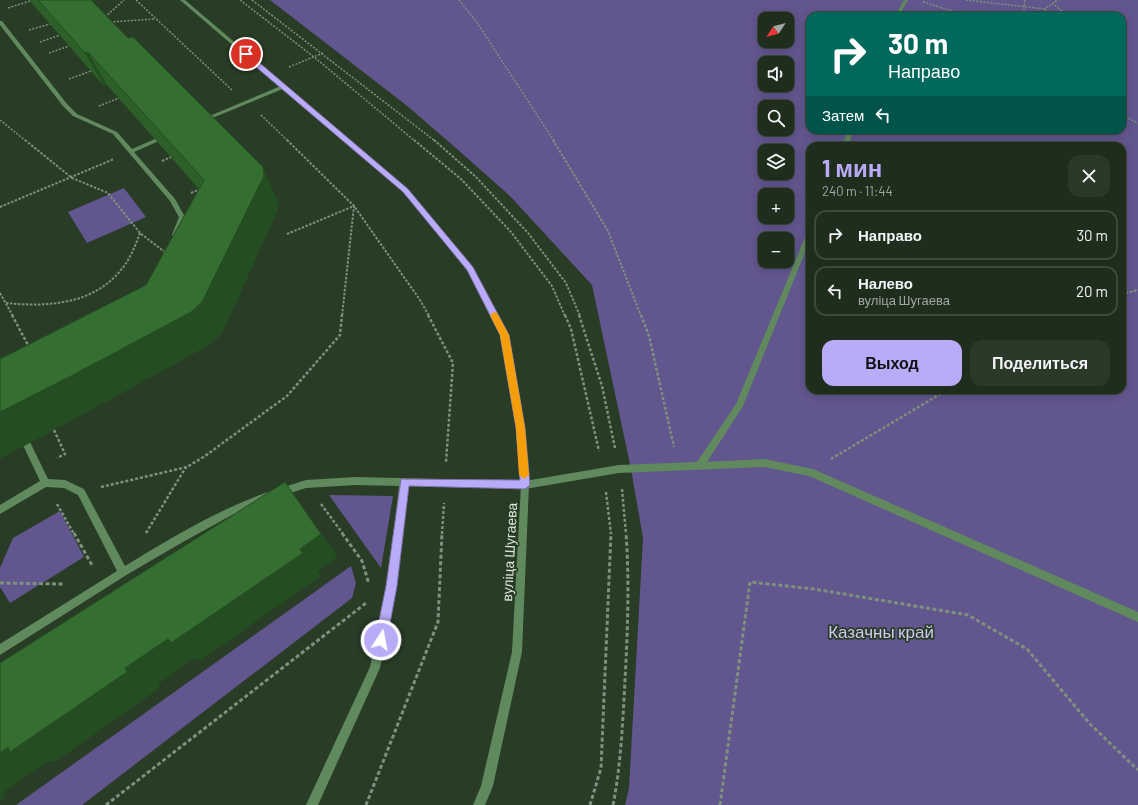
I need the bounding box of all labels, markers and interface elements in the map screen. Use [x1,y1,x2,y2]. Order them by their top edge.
north arrow [758,12,794,48]
map controls [758,12,794,268]
text: 30 m [888,26,948,60]
icon: right [822,28,874,80]
pin [229,37,263,71]
icon: arrive [235,43,257,65]
button: sound [758,56,794,92]
text: Направо [888,60,960,82]
button: search [758,100,794,136]
icon: left [872,104,894,126]
text: Затем [822,106,864,124]
button: layers [758,144,794,180]
text: 1 мин [822,153,882,182]
button: close [1068,155,1110,197]
text: 240 m · 11:44 [822,183,893,199]
button: + [758,188,794,224]
icon: right [824,224,846,246]
text: Направо [858,226,922,244]
text: 30 m [1076,226,1108,244]
button: − [758,232,794,268]
text: Налево [858,274,913,292]
icon: left [824,280,846,302]
text: 20 m [1076,282,1108,300]
text: вуліца Шугаева [858,292,950,308]
button: Выход [822,340,962,386]
button: Поделиться [970,340,1110,386]
street label: вуліца Шугаева [498,502,520,602]
position arrow [360,619,402,661]
park label: Казачны край [828,621,934,641]

